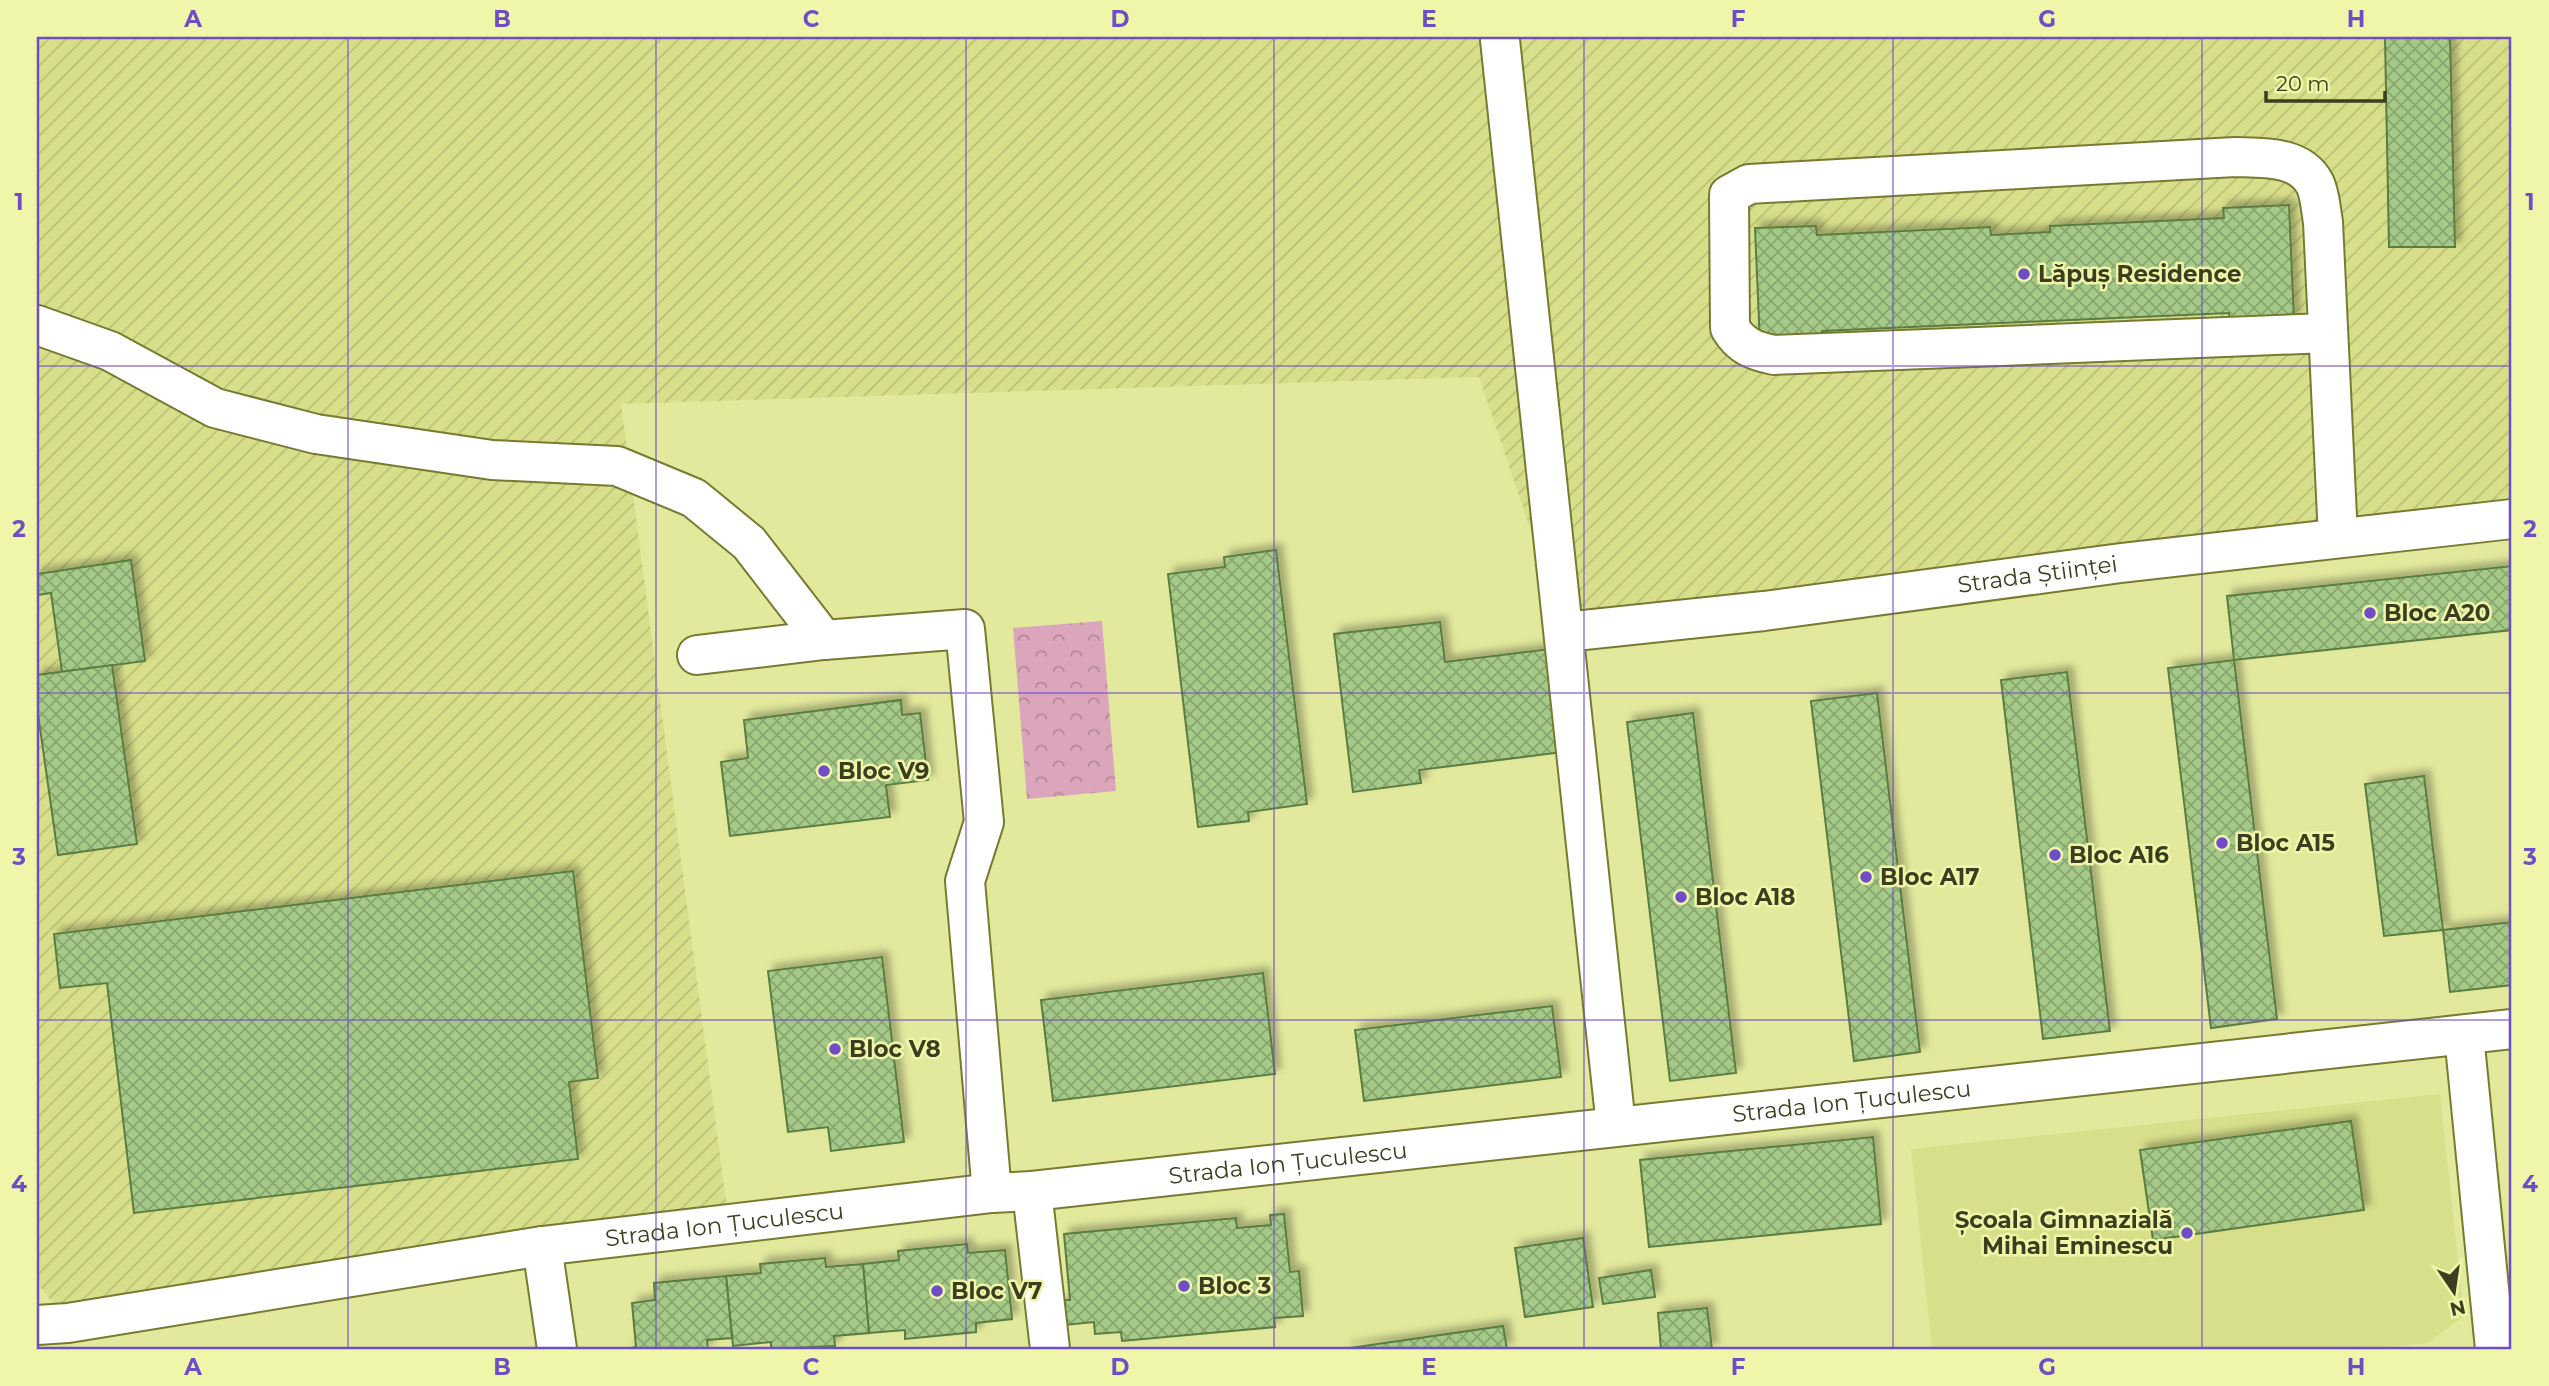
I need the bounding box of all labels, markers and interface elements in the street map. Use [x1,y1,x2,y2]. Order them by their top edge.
text: A [183,5,202,33]
text: B [493,5,511,33]
text: C [803,5,820,33]
text: D [1111,5,1130,33]
text: E [1421,5,1437,33]
text: F [1731,5,1746,33]
text: G [2038,5,2056,33]
text: H [2347,5,2365,33]
scale bar [2266,60,2384,104]
text: 20 m [2276,71,2330,96]
text: 1 [14,188,24,216]
text: 1 [2525,188,2535,216]
place label: Lăpuș Residence [2038,260,2241,289]
marker: Lăpuș Residence [2016,266,2032,282]
text: 2 [12,515,26,543]
text: 2 [2523,515,2537,543]
street label: Strada Științei [1956,550,2119,599]
place label: Bloc A20 [2384,599,2491,627]
marker: Bloc A20 [2362,605,2378,621]
place label: Bloc V9 [838,757,929,785]
marker: Bloc V9 [816,763,832,779]
place label: Bloc A15 [2236,829,2335,857]
marker: Bloc A15 [2214,835,2230,851]
place label: Bloc A16 [2069,841,2169,869]
text: 3 [11,843,26,871]
text: 3 [2522,843,2537,871]
marker: Bloc A16 [2047,847,2063,863]
place label: Bloc A17 [1880,863,1980,891]
marker: Bloc A17 [1858,869,1874,885]
place label: Bloc A18 [1695,883,1796,911]
marker: Bloc A18 [1673,889,1689,905]
place label: Bloc V8 [849,1035,941,1063]
marker: Bloc V8 [827,1041,843,1057]
street label: Strada Ion Țuculescu [1731,1074,1973,1128]
street label: Strada Ion Țuculescu [1167,1136,1409,1190]
text: 4 [11,1170,27,1198]
text: 4 [2522,1170,2538,1198]
street label: Strada Ion Țuculescu [604,1197,845,1252]
place label: Școala Gimnazială Mihai Eminescu [1955,1206,2173,1260]
marker: Școala Gimnazială Mihai Eminescu [2179,1225,2195,1241]
north arrow [2420,1256,2490,1326]
place label: Bloc 3 [1198,1272,1271,1300]
place label: Bloc V7 [951,1277,1042,1305]
marker: Bloc 3 [1176,1278,1192,1294]
marker: Bloc V7 [929,1283,945,1299]
text: N [2448,1295,2468,1321]
text: A [183,1353,202,1381]
text: B [493,1353,511,1381]
text: C [803,1353,820,1381]
text: D [1111,1353,1130,1381]
text: E [1421,1353,1437,1381]
text: F [1731,1353,1746,1381]
text: G [2038,1353,2056,1381]
text: H [2347,1353,2365,1381]

